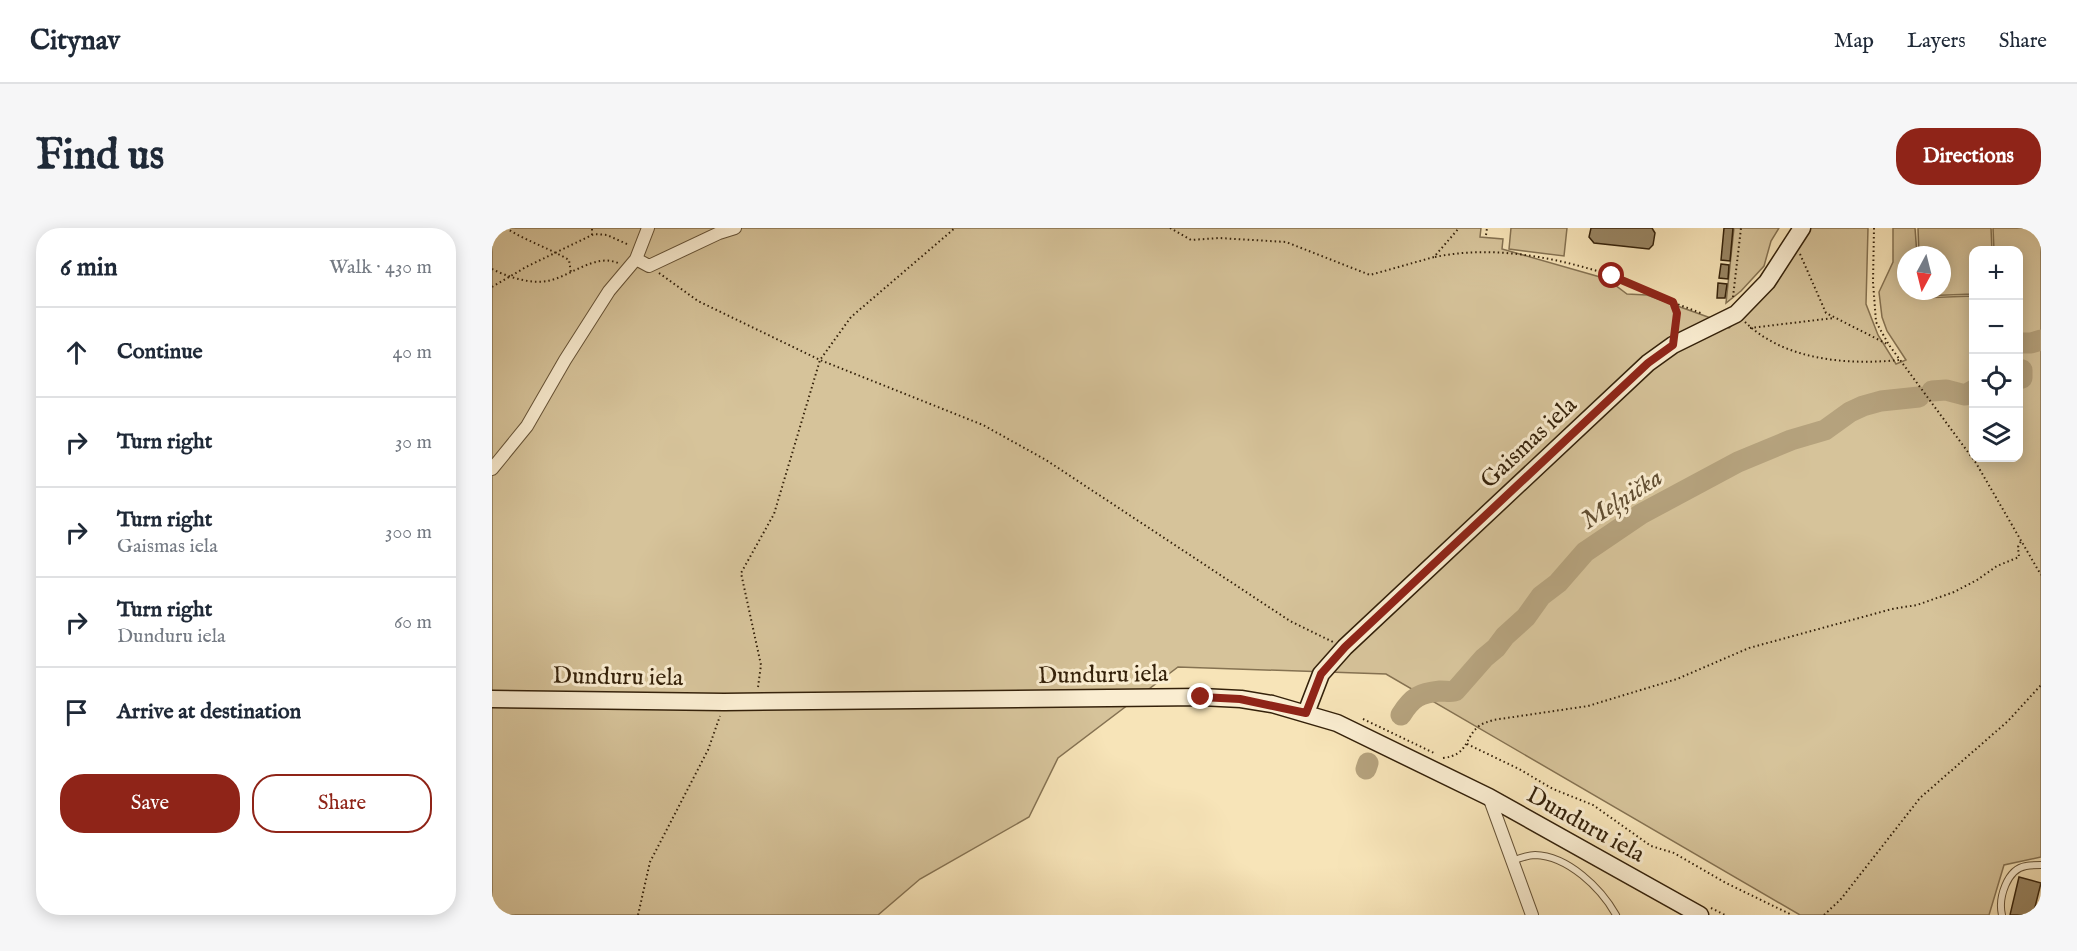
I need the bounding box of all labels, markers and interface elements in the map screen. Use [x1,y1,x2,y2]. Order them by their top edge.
text: Citynav [30,24,120,59]
text: Map [1834,28,1874,55]
text: Layers [1907,28,1966,55]
text: Share [1999,28,2047,55]
button: Directions [1896,128,2041,185]
text: Find us [36,130,164,183]
north arrow [1897,246,1951,300]
map controls [1969,246,2023,462]
button: + [1969,246,2023,300]
text: 6 min [60,251,118,284]
text: Walk · 430 m [329,255,432,280]
route start [1598,262,1624,288]
button: − [1969,300,2023,354]
icon: ahead [60,336,93,369]
text: Continue [117,338,203,366]
text: 40 m [393,340,432,365]
button: locate [1969,354,2023,408]
street label: Gaismas iela [1474,390,1584,496]
button: layers [1969,408,2023,462]
icon: right [60,426,93,459]
text: Turn right [117,428,212,456]
text: 30 m [395,430,432,455]
water label: Meļņička [1575,461,1669,537]
text: Turn right [117,506,212,534]
icon: right [60,516,93,549]
text: 300 m [385,520,432,545]
text: Gaismas iela [117,534,218,559]
text: Turn right [117,596,212,624]
icon: right [60,606,93,639]
text: 60 m [394,610,432,635]
text: Dunduru iela [117,624,226,649]
street label: Dunduru iela [1038,659,1169,692]
street label: Dunduru iela [552,661,684,694]
route end [1187,683,1213,709]
icon: arrive [60,696,93,729]
text: Arrive at destination [117,698,301,726]
button: Save [60,774,240,833]
button: Share [252,774,432,833]
street label: Dunduru iela [1521,780,1650,871]

